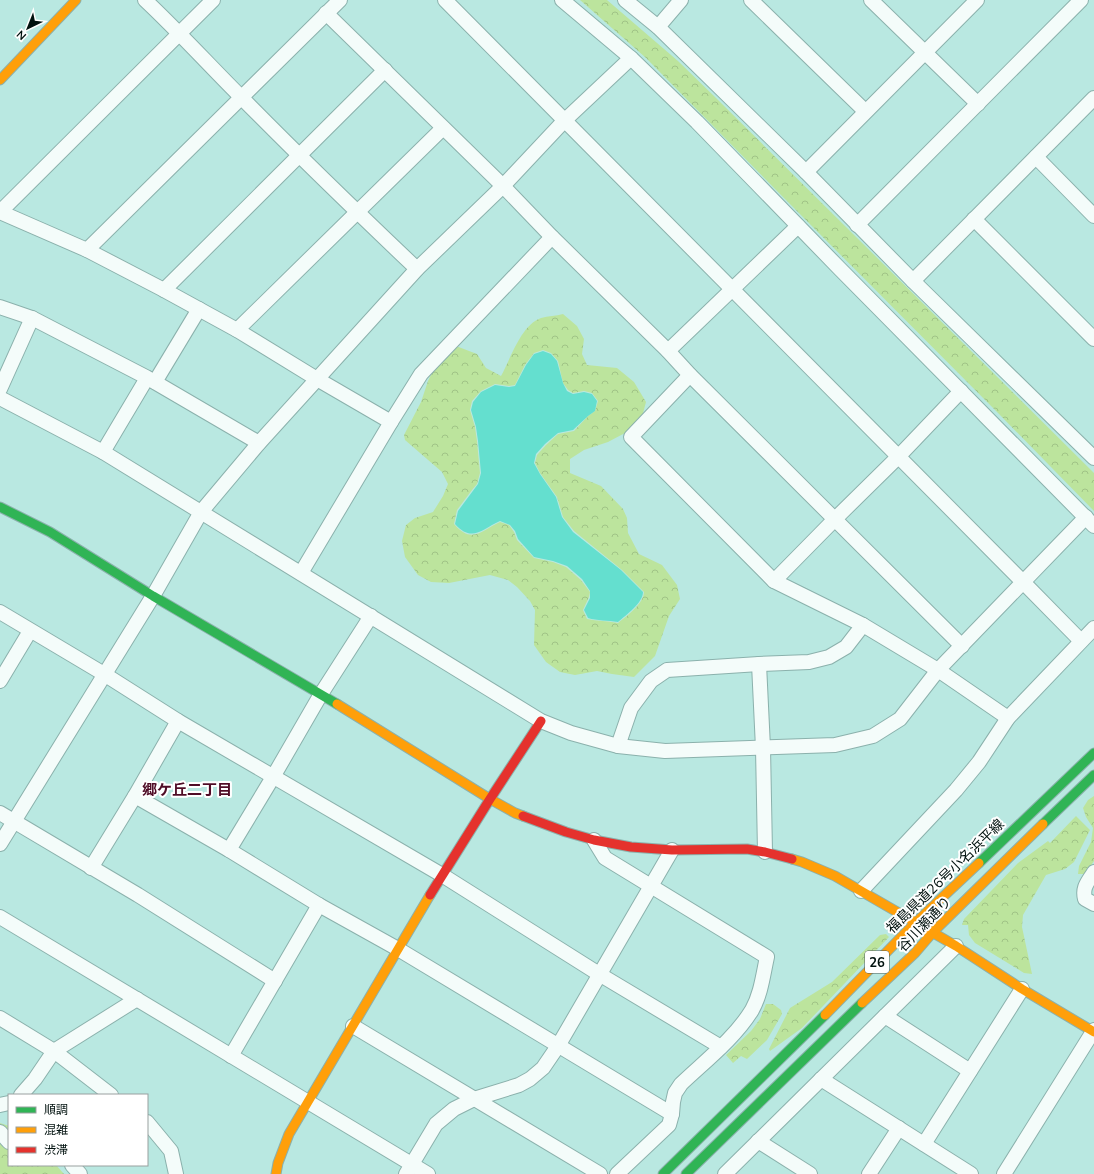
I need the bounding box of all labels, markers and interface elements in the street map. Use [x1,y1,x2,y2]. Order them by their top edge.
north arrow [8,8,48,48]
text: N [13,27,30,43]
district label: 郷ケ丘二丁目 [142,780,232,800]
street label: 福島県道26号小名浜平線 [882,815,1008,938]
street label: 谷川瀬通り [893,893,956,956]
road number: 26 [865,951,889,973]
legend [8,1094,148,1166]
text: 順調 [44,1102,68,1118]
text: 混雑 [44,1122,68,1138]
text: 渋滞 [44,1142,68,1158]

